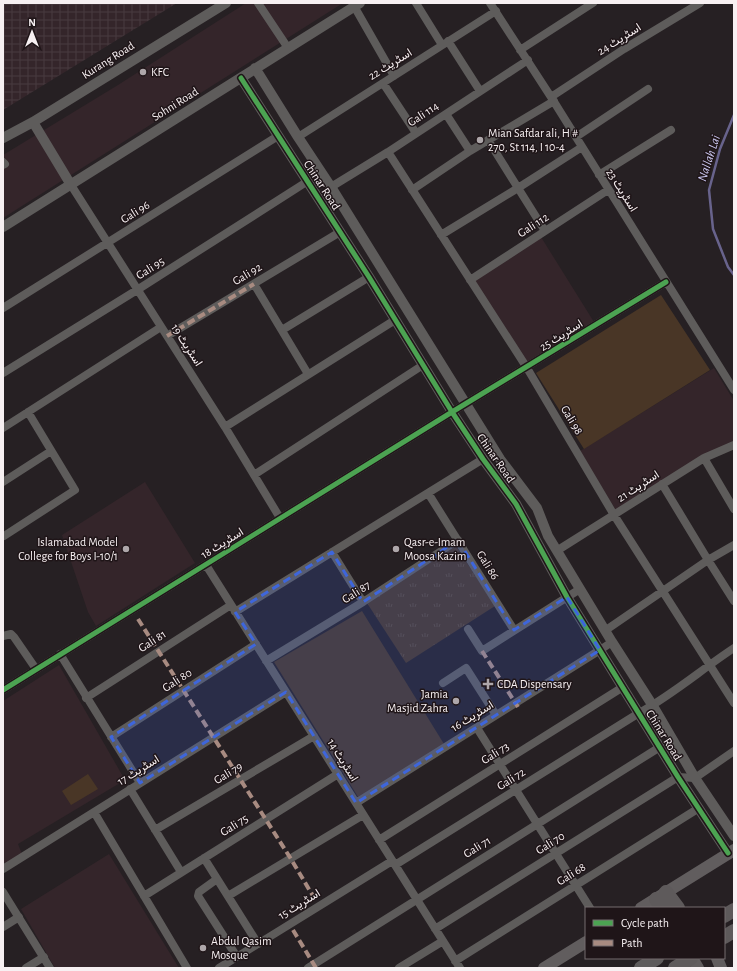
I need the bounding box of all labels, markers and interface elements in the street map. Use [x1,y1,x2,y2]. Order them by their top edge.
north arrow [12,12,52,52]
text: N [28,17,36,28]
street label: اسٹریٹ 24 [595,21,644,59]
street label: Kurang Road [80,39,136,81]
street label: اسٹریٹ 22 [366,46,415,84]
place label: KFC [151,66,169,78]
marker: KFC [138,67,148,77]
street label: Sohni Road [150,85,200,123]
street label: Gali 114 [405,99,441,128]
place label: Mian Safdar ali, H # 270, St 114, I 10-4 [488,127,578,153]
water label: Nallah Lai [696,134,723,183]
marker: Mian Safdar ali, H # 270, St 114, I 10-4 [475,135,485,145]
street label: Chinar Road [302,158,342,212]
street label: اسٹریٹ 23 [602,166,640,215]
street label: Gali 96 [118,198,152,226]
street label: Gali 112 [515,210,551,239]
street label: Gali 95 [134,255,166,281]
street label: Gali 92 [230,260,264,287]
street label: اسٹریٹ 25 [537,317,586,355]
street label: اسٹریٹ 19 [167,322,205,369]
street label: Gali 98 [559,403,585,437]
street label: Chinar Road [475,431,517,485]
street label: اسٹریٹ 21 [615,468,662,506]
street label: اسٹریٹ 18 [199,525,246,562]
place label: Islamabad Model College for Boys I-10/1 [18,536,118,563]
place label: Qasr-e-Imam Moosa Kazim [404,536,466,562]
marker: Islamabad Model College for Boys I-10/1 [121,544,131,554]
marker: Qasr-e-Imam Moosa Kazim [391,544,401,554]
street label: Gali 86 [474,548,502,582]
street label: Gali 87 [340,579,372,605]
street label: Gali 81 [136,628,168,654]
street label: Gali 80 [160,666,194,694]
marker: CDA Dispensary [482,678,494,690]
place label: CDA Dispensary [497,678,572,691]
place label: Jamia Masjid Zahra [387,688,448,715]
marker: Jamia Masjid Zahra [451,696,461,706]
street label: اسٹریٹ 16 [449,698,496,735]
street label: Chinar Road [644,708,684,762]
street label: اسٹریٹ 14 [324,737,361,784]
street label: Gali 73 [479,740,511,766]
street label: اسٹریٹ 17 [115,752,162,789]
street label: Gali 79 [212,760,245,786]
street label: Gali 72 [495,765,528,792]
street label: Gali 75 [218,812,250,838]
street label: Gali 70 [533,829,567,857]
street label: Gali 71 [461,834,493,860]
street label: Gali 68 [554,860,588,888]
street label: اسٹریٹ 15 [276,886,323,923]
legend [585,907,725,959]
text: Cycle path [621,917,669,930]
place label: Abdul Qasim Mosque [211,935,272,961]
text: Path [621,937,643,949]
marker: Abdul Qasim Mosque [198,943,208,953]

